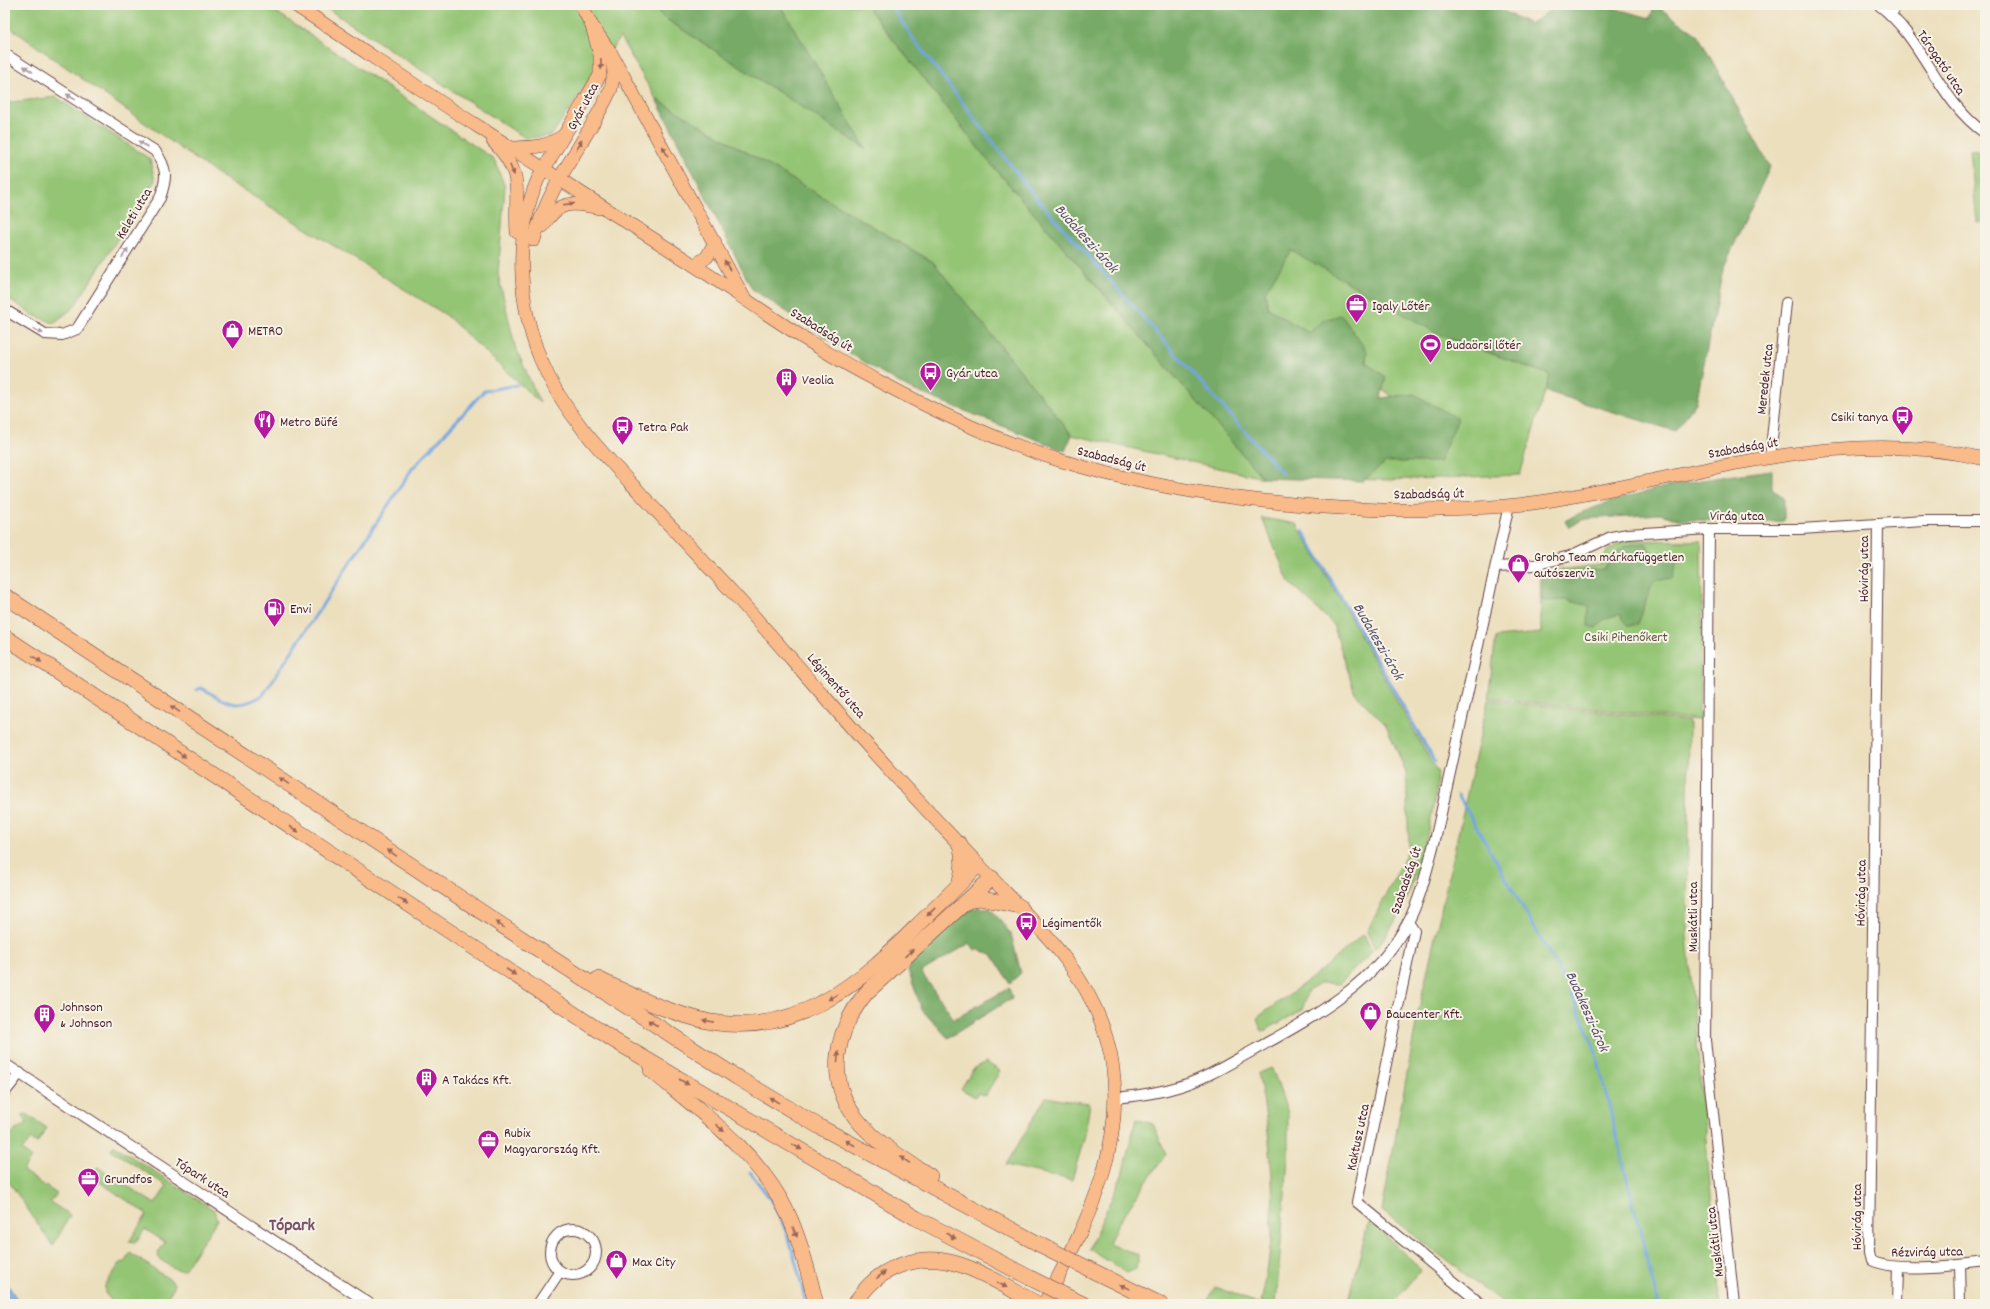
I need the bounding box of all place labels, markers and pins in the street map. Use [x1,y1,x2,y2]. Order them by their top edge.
office icon: Igaly Lőtér [1344,292,1370,325]
place label: Igaly Lőtér [1372,297,1430,317]
shop icon: METRO [219,317,245,350]
place label: METRO [248,322,283,342]
sports icon: Budaörsi lőtér [1418,331,1444,364]
place label: Budaörsi lőtér [1446,336,1522,356]
bus stop icon: Gyár utca [917,359,943,392]
place label: Gyár utca [946,364,998,384]
building icon: Veolia [773,366,799,399]
place label: Veolia [802,371,834,391]
bus stop icon: Csiki tanya [1890,403,1916,436]
restaurant icon: Metro Büfé [251,408,277,441]
place label: Csiki tanya [1831,408,1888,428]
place label: Metro Büfé [280,413,338,433]
bus stop icon: Tetra Pak [610,413,636,446]
place label: Tetra Pak [638,418,689,438]
place label: Groho Team márkafüggetlen autószerviz [1534,548,1684,584]
shop icon: Groho Team márkafüggetlen autószerviz [1506,551,1532,584]
fuel station icon: Envi [262,595,288,628]
place label: Envi [290,600,312,620]
bus stop icon: Légimentők [1013,909,1039,942]
place label: Légimentők [1042,914,1102,934]
place label: Johnson & Johnson [60,998,112,1034]
shop icon: Baucenter Kft. [1357,1000,1383,1033]
building icon: Johnson & Johnson [32,1001,58,1034]
place label: Baucenter Kft. [1386,1005,1462,1025]
building icon: A Takács Kft. [413,1066,439,1099]
place label: A Takács Kft. [442,1071,511,1091]
place label: Rubix Magyarország Kft. [504,1124,600,1160]
office icon: Rubix Magyarország Kft. [476,1127,502,1160]
office icon: Grundfos [75,1165,101,1198]
place label: Grundfos [104,1170,152,1190]
shop icon: Max City [603,1248,629,1281]
place label: Max City [632,1253,676,1273]

